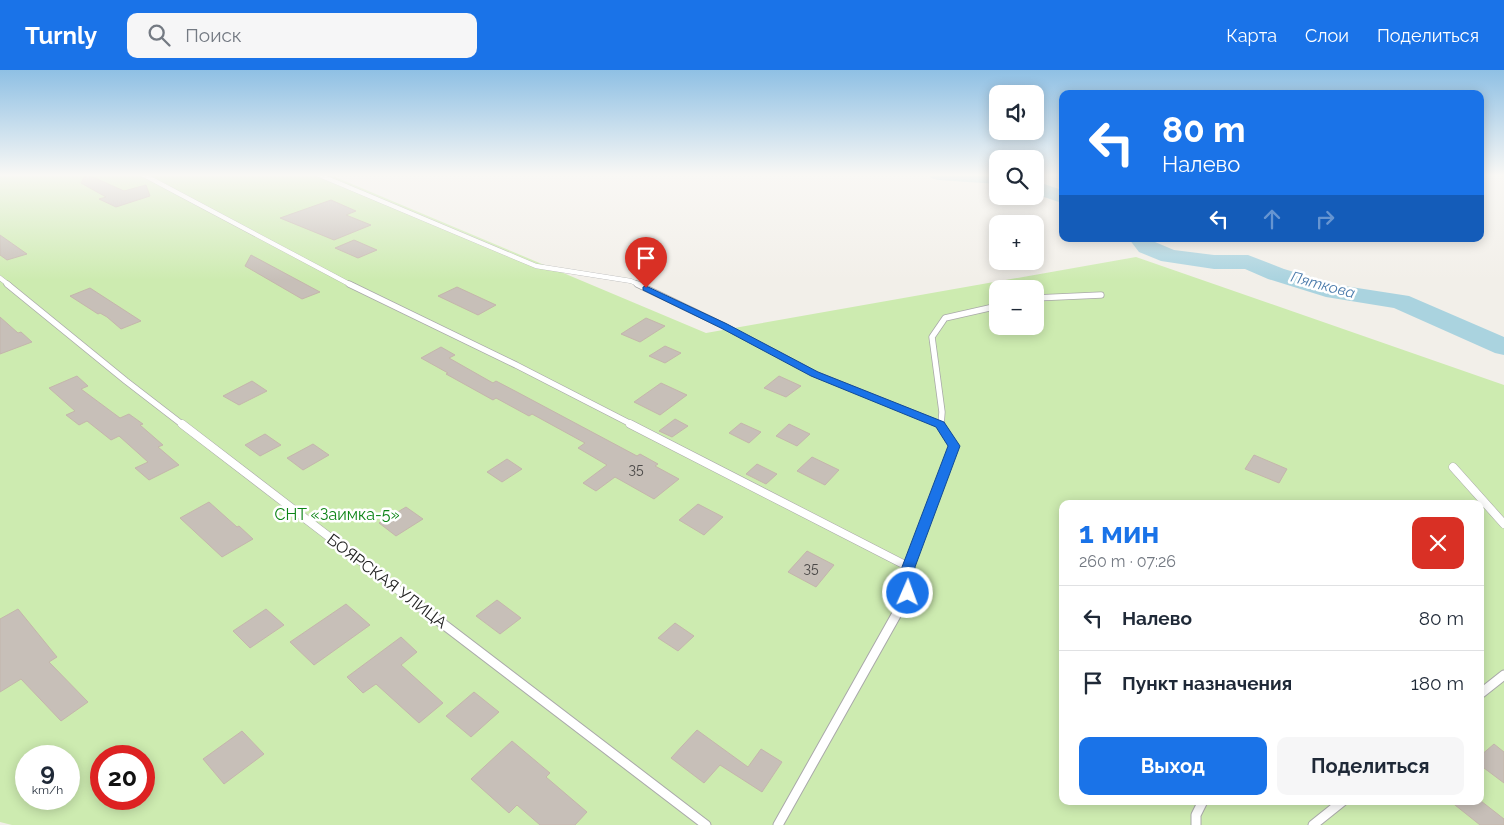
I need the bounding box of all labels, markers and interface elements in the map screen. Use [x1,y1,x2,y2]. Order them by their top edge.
search box [127,13,477,58]
text: Turnly [25,21,97,50]
icon: search [145,21,173,49]
text: Поиск [185,24,242,46]
text: Карта [1226,25,1277,46]
text: Слои [1305,25,1349,46]
text: Поделиться [1377,25,1479,46]
map controls [989,85,1044,335]
button: sound [989,85,1044,140]
text: 80 m [1162,109,1246,150]
icon: left [1079,110,1144,175]
button: search [989,150,1044,205]
text: Налево [1162,151,1240,177]
icon: left [1205,205,1233,233]
icon: ahead [1258,205,1286,233]
icon: right [1311,205,1339,233]
button: + [989,215,1044,270]
pin [625,237,667,288]
icon: arrive [632,244,660,272]
water label: Пяткова [1289,268,1357,302]
button: − [989,280,1044,335]
house number: 35 [628,461,644,477]
park label: СНТ «Заимка-5» [274,505,400,524]
text: 1 мин [1079,515,1159,550]
button: close [1412,517,1464,569]
street label: БОЯРСКАЯ УЛИЦА [323,530,451,632]
text: 260 m · 07:26 [1079,552,1176,571]
house number: 35 [803,560,819,576]
position arrow [881,566,933,618]
icon: left [1079,604,1107,632]
text: Налево [1122,607,1192,629]
text: 80 m [1419,607,1464,629]
icon: arrive [1079,669,1107,697]
text: Пункт назначения [1122,672,1292,694]
text: 180 m [1411,672,1464,694]
button: Выход [1079,737,1267,795]
button: Поделиться [1277,737,1464,795]
speed limit sign: 20 [90,745,155,810]
text: 9 [40,756,55,786]
text: km/h [32,783,63,797]

